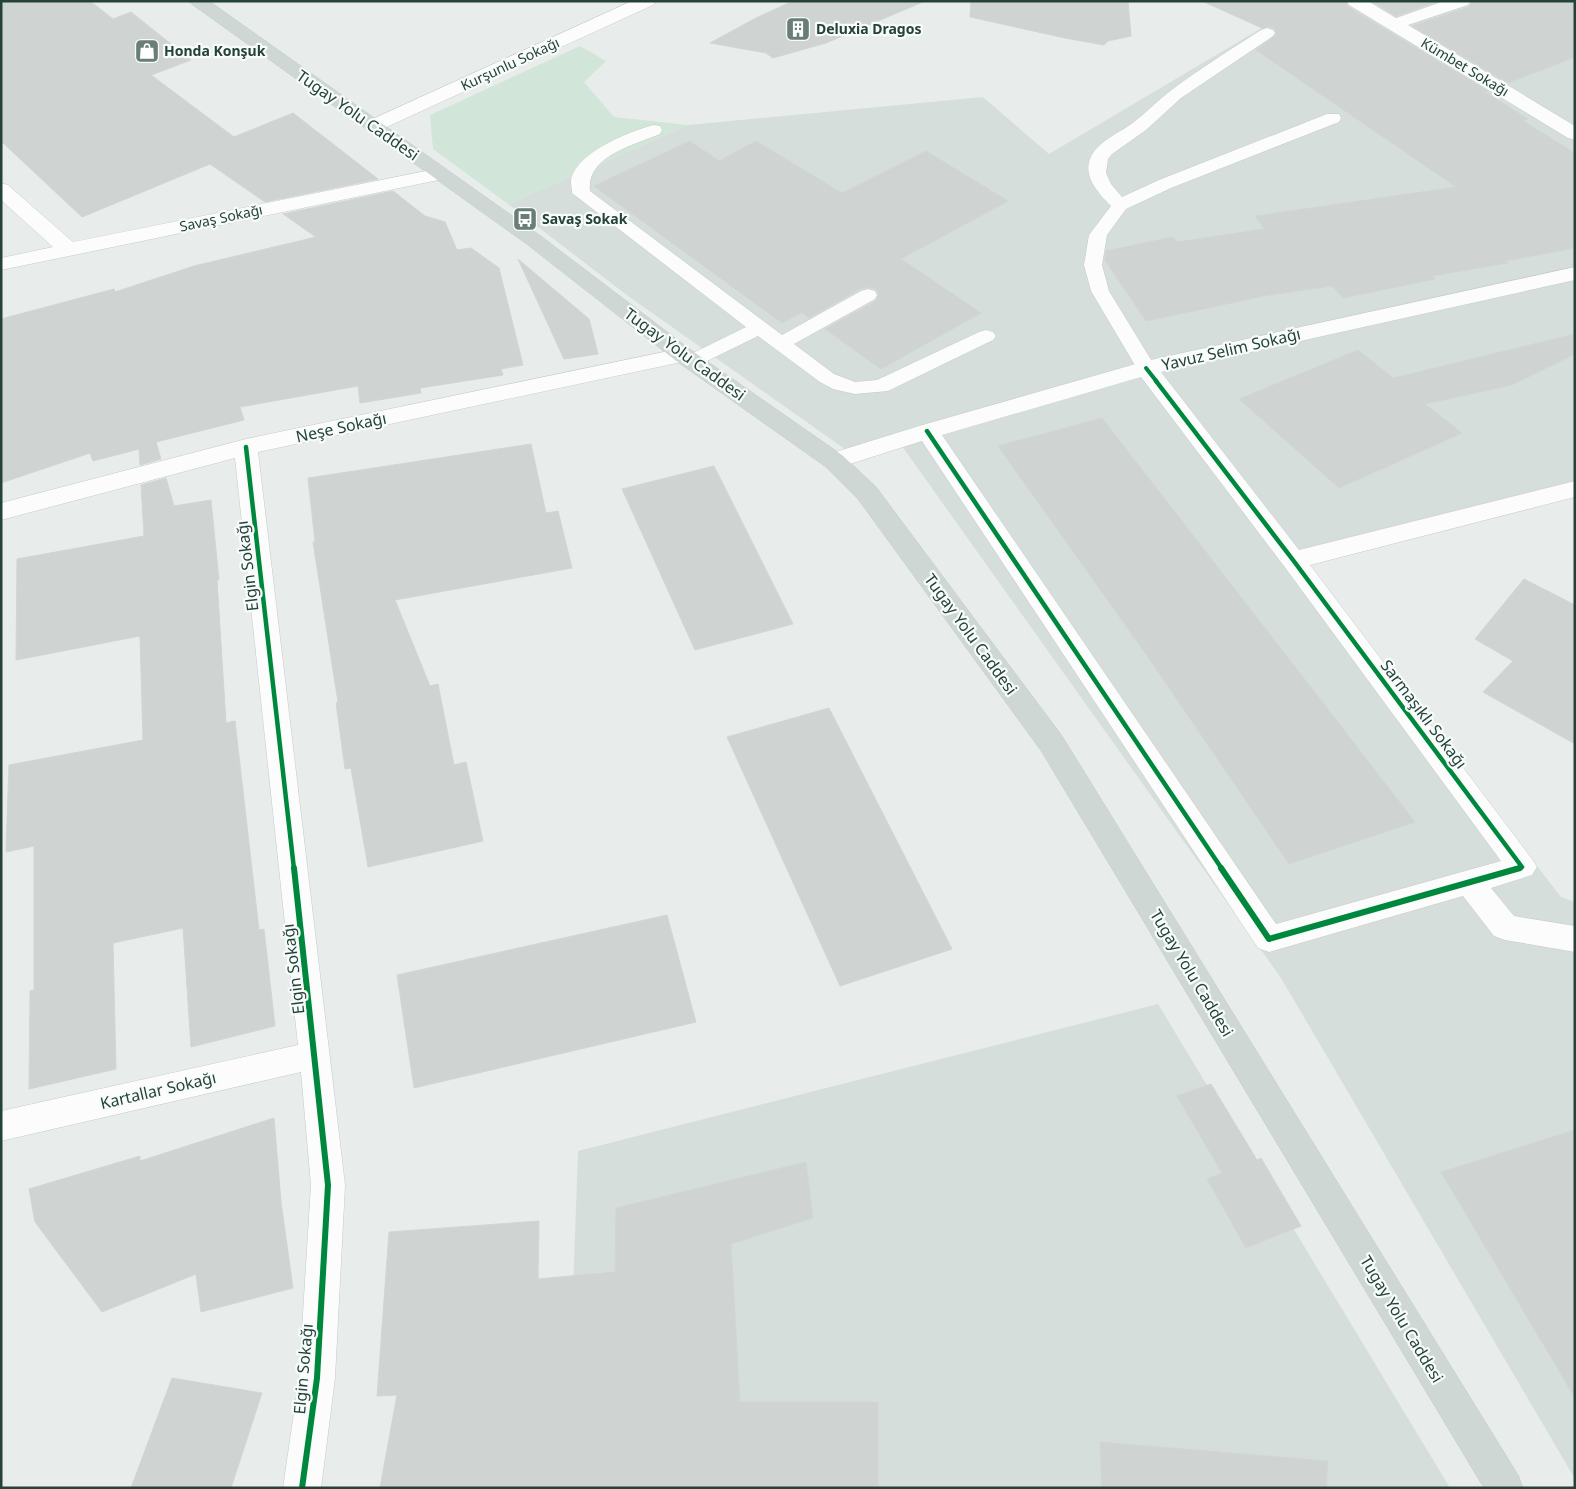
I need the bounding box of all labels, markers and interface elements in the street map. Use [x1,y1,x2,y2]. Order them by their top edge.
building icon: Deluxia Dragos [785,16,811,42]
place label: Deluxia Dragos [816,19,921,38]
street label: Kurşunlu Sokağı [457,32,562,95]
street label: Kümbet Sokağı [1418,33,1513,100]
shop icon: Honda Konşuk [134,38,160,64]
place label: Honda Konşuk [164,41,266,60]
street label: Tugay Yolu Caddesi [292,64,424,166]
street label: Savaş Sokağı [178,199,264,236]
bus stop icon: Savaş Sokak [512,206,538,232]
place label: Savaş Sokak [542,209,628,228]
street label: Tugay Yolu Caddesi [620,303,750,405]
street label: Yavuz Selim Sokağı [1159,322,1303,376]
street label: Neşe Sokağı [294,407,388,447]
street label: Elgin Sokağı [231,519,263,613]
street label: Tugay Yolu Caddesi [920,569,1022,699]
street label: Sarmaşıklı Sokağı [1376,655,1472,773]
street label: Tugay Yolu Caddesi [1145,905,1239,1041]
street label: Elgin Sokağı [277,922,309,1016]
street label: Kartallar Sokağı [98,1066,218,1114]
street label: Tugay Yolu Caddesi [1355,1251,1449,1387]
street label: Elgin Sokağı [288,1323,318,1415]

